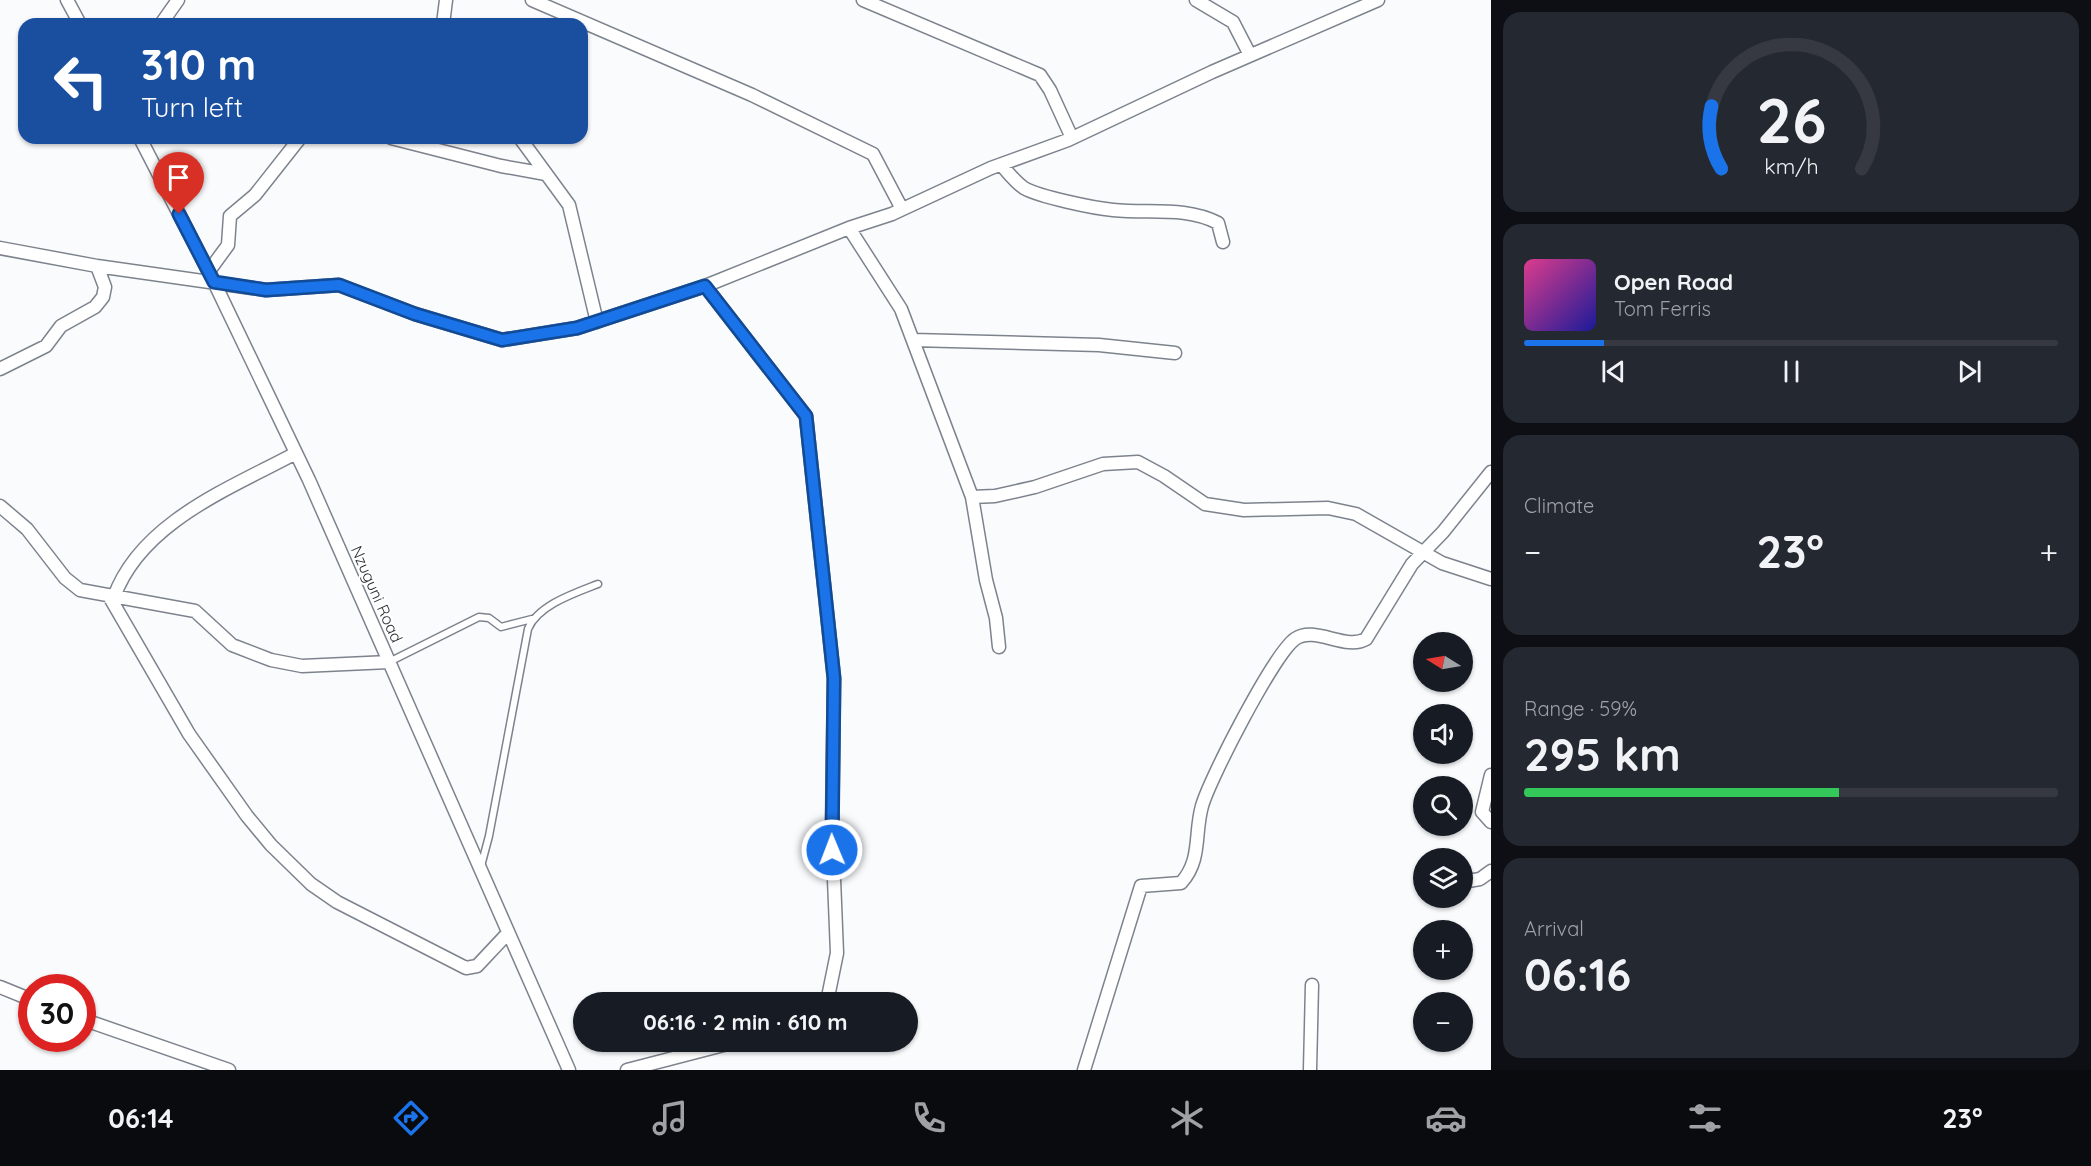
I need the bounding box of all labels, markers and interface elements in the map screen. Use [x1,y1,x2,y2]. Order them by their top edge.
text: 310 m [141,38,256,91]
icon: left [42,42,120,120]
text: 26 [1756,81,1826,159]
text: Turn left [141,90,243,124]
pin [153,152,204,214]
text: km/h [1764,153,1818,179]
icon: arrive [162,161,195,194]
text: Open Road [1614,268,1733,296]
text: Tom Ferris [1614,296,1711,321]
icon: previous [1597,355,1630,388]
icon: pause [1775,355,1808,388]
icon: next [1953,355,1986,388]
text: Climate [1524,493,1594,518]
text: 23° [1757,523,1824,579]
text: − [1524,531,1541,572]
text: + [2039,531,2058,572]
street label: Nzuguni Road [347,542,407,646]
north arrow [1413,632,1473,692]
map controls [1413,632,1473,1052]
text: Range · 59% [1524,696,1637,721]
button: sound [1413,704,1473,764]
text: 295 km [1524,726,1681,782]
button: search [1413,776,1473,836]
position arrow [800,818,864,882]
button: layers [1413,848,1473,908]
text: Arrival [1524,916,1584,941]
button: + [1413,920,1473,980]
text: 06:16 [1524,946,1631,1002]
speed limit sign: 30 [18,974,96,1052]
button: − [1413,992,1473,1052]
text: 06:16 · 2 min · 610 m [643,1008,848,1036]
icon: directions [390,1097,432,1139]
icon: music [649,1097,691,1139]
icon: phone [908,1097,950,1139]
icon: climate [1166,1097,1208,1139]
icon: car [1425,1097,1467,1139]
icon: filters [1684,1097,1726,1139]
text: 06:14 [108,1101,174,1135]
text: 23° [1942,1101,1983,1135]

